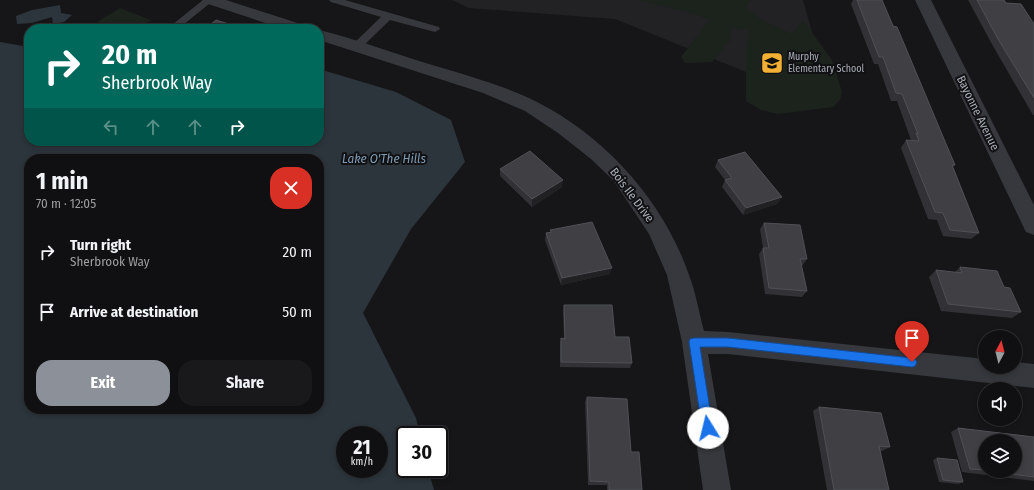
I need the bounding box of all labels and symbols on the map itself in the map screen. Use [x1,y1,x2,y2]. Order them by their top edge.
school or university icon: Murphy Elementary School [759,50,785,76]
place label: Murphy Elementary School [788,51,864,75]
street label: Bayonne Avenue [954,73,1002,153]
water label: Lake O'The Hills [342,151,427,166]
street label: Bois Ile Drive [607,165,657,225]
pin [895,321,929,362]
north arrow [978,330,1022,374]
position arrow [687,407,729,449]
speed limit sign: 30 [396,426,448,478]

